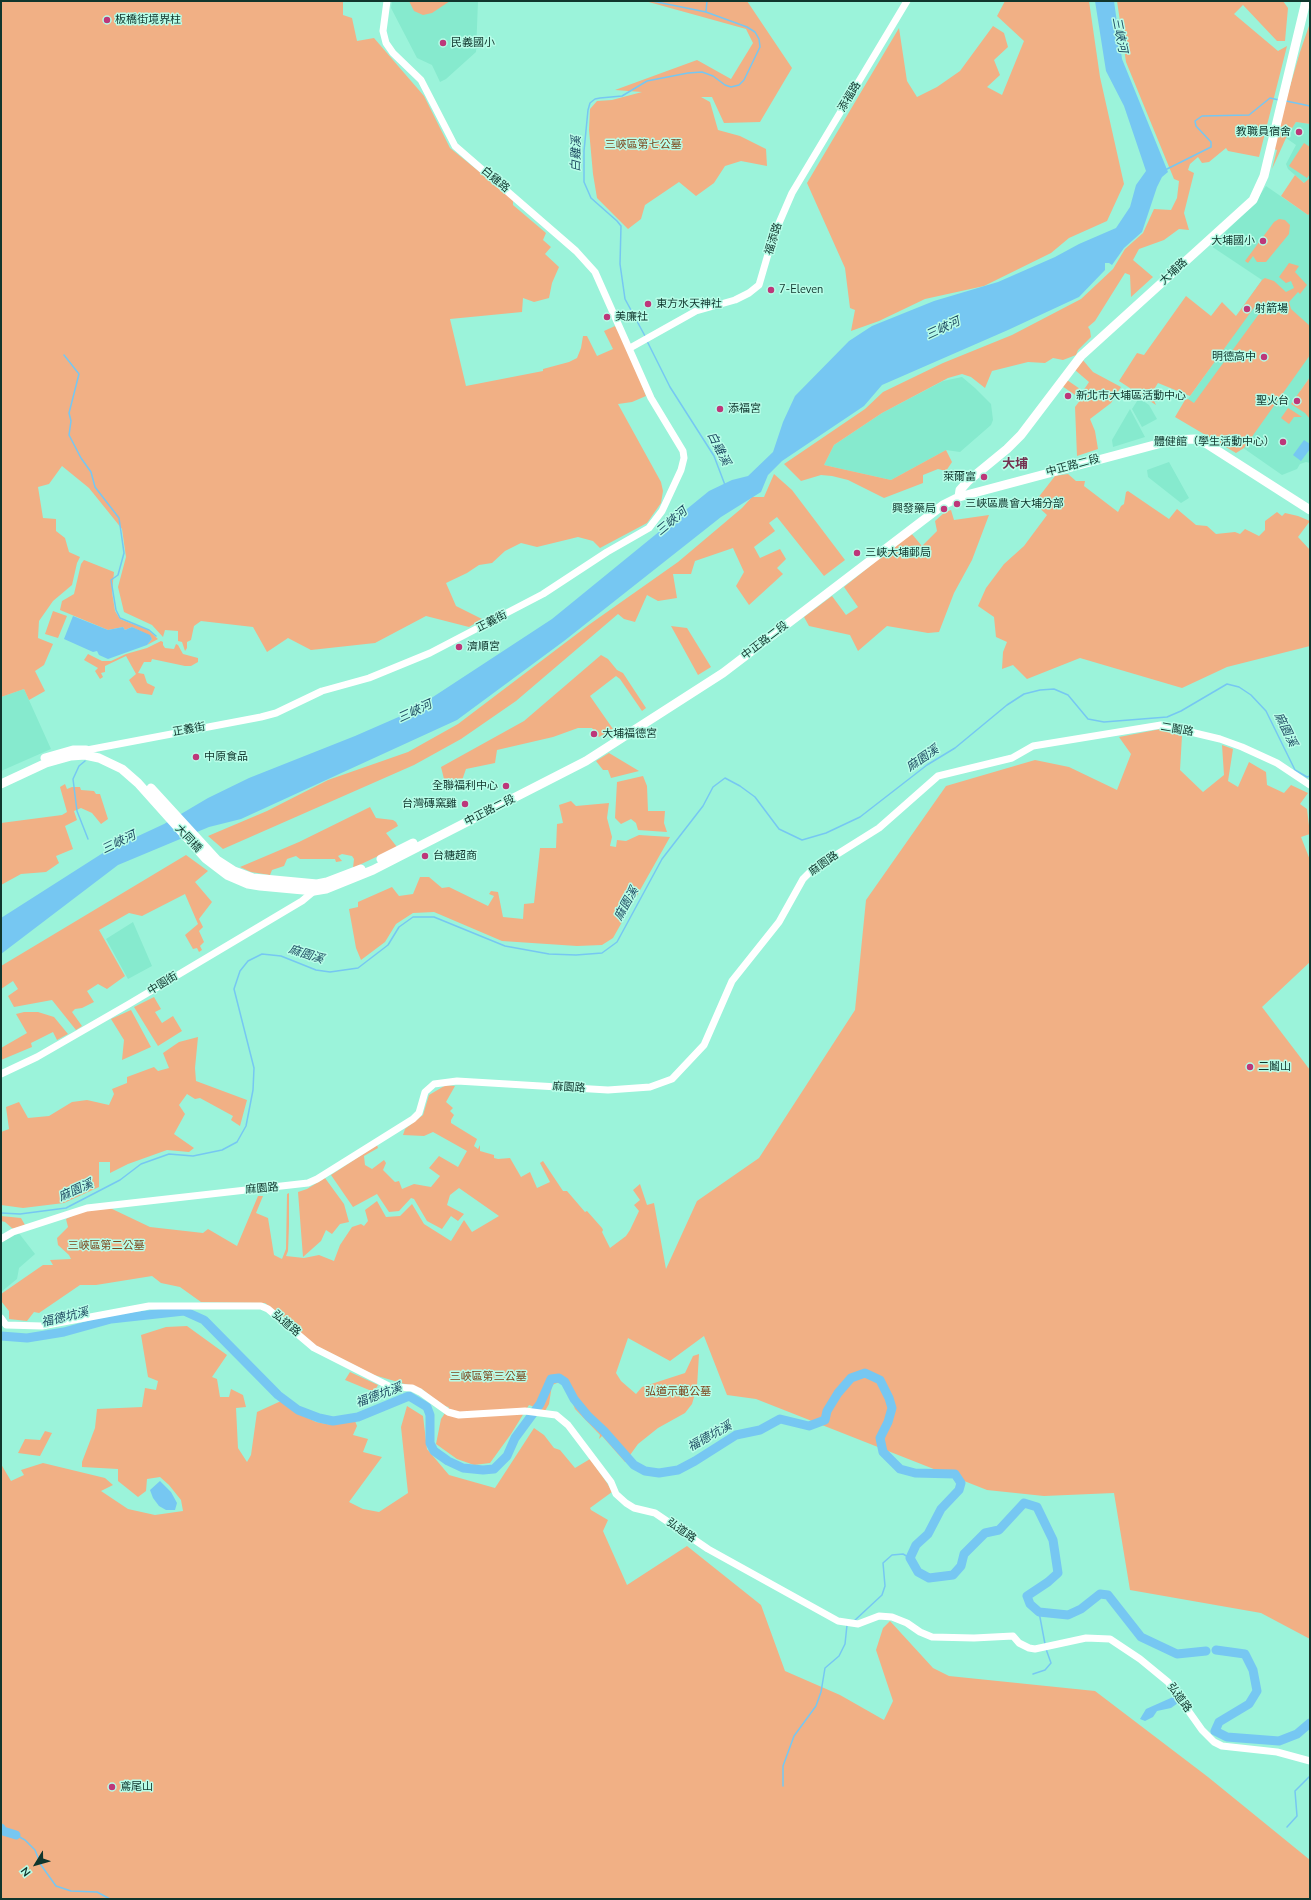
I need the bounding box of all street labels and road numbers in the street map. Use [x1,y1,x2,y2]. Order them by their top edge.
street label: 添福路 [836,79,864,115]
street label: 白雞路 [478,164,512,196]
street label: 福添路 [763,221,785,257]
street label: 大埔路 [1157,256,1191,288]
street label: 中正路二段 [1045,453,1101,479]
street label: 正義街 [474,609,510,635]
street label: 中正路二段 [739,619,791,663]
street label: 正義街 [172,721,206,739]
street label: 二鬮路 [1160,721,1194,739]
street label: 中正路二段 [463,793,517,829]
street label: 大同橋 [172,822,204,856]
street label: 麻園路 [807,849,841,879]
street label: 中園街 [145,970,181,998]
street label: 麻園路 [552,1080,586,1096]
street label: 麻園路 [245,1181,279,1197]
street label: 弘道路 [269,1308,303,1340]
street label: 弘道路 [664,1516,698,1546]
street label: 弘道路 [1164,1681,1194,1715]

